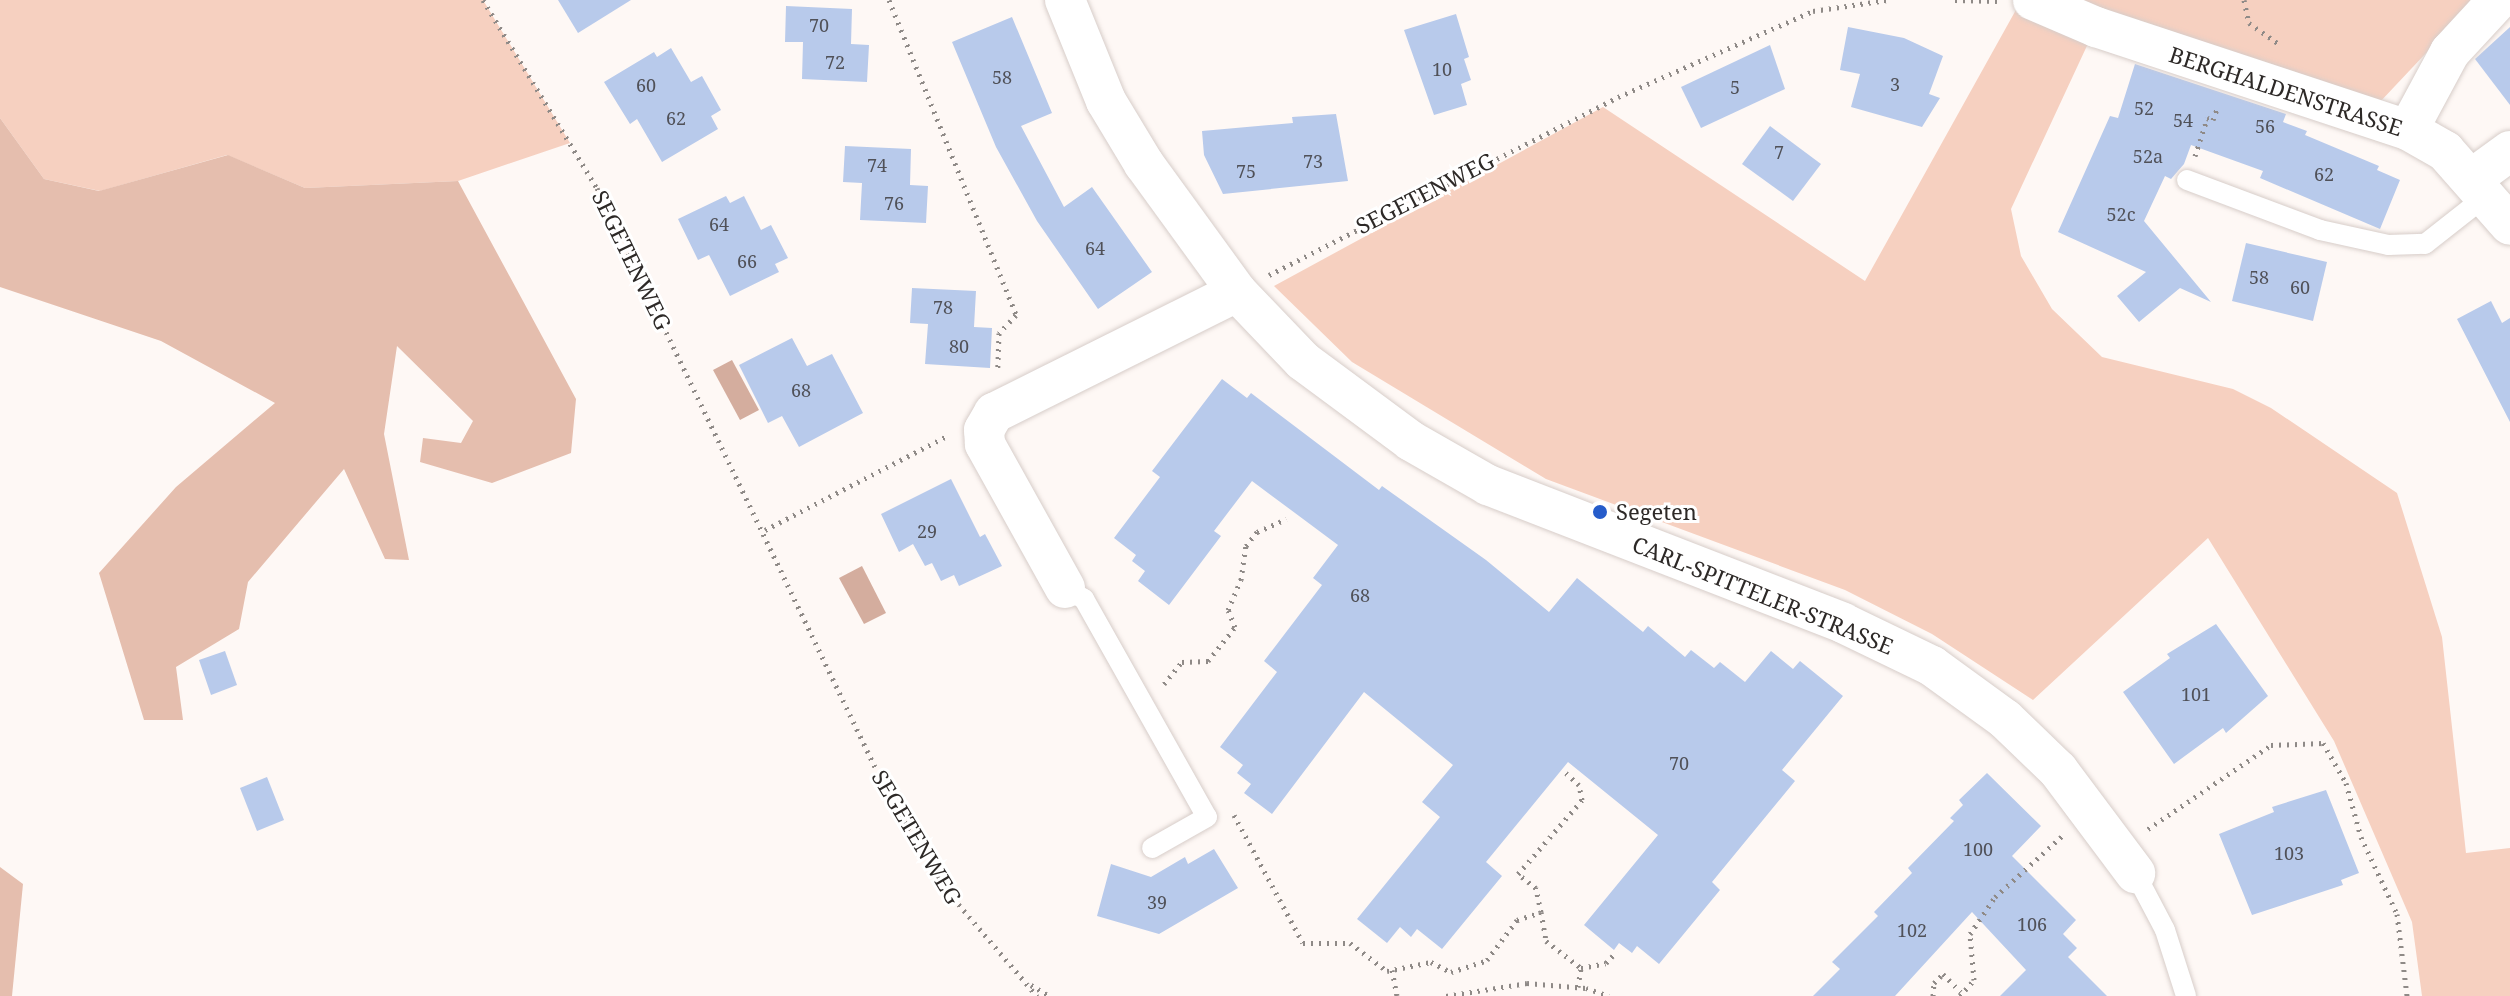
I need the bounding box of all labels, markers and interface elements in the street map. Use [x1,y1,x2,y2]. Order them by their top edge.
house number: 70 [809,14,829,36]
street label: BERGHALDENSTRASSE [2166,41,2406,141]
house number: 72 [825,51,845,73]
house number: 10 [1432,58,1452,80]
house number: 58 [992,66,1012,88]
house number: 3 [1890,73,1900,95]
house number: 60 [636,74,656,96]
house number: 5 [1730,76,1740,98]
house number: 52 [2134,97,2154,119]
house number: 62 [666,107,686,129]
house number: 54 [2173,109,2193,131]
house number: 56 [2255,115,2275,137]
house number: 7 [1774,141,1784,163]
house number: 52a [2133,145,2163,167]
street label: SEGETENWEG [1352,147,1498,239]
house number: 73 [1303,150,1323,172]
house number: 74 [867,154,887,176]
house number: 75 [1236,160,1256,182]
house number: 62 [2314,163,2334,185]
street label: SEGETENWEG [587,186,677,334]
house number: 76 [884,192,904,214]
house number: 52c [2107,203,2135,225]
house number: 64 [709,213,729,235]
house number: 64 [1085,237,1105,259]
house number: 66 [737,250,757,272]
house number: 58 [2249,266,2269,288]
house number: 60 [2290,276,2310,298]
house number: 78 [933,296,953,318]
house number: 80 [949,335,969,357]
house number: 68 [791,379,811,401]
place label: Segeten [1616,499,1697,525]
marker: Segeten [1591,503,1609,521]
house number: 29 [917,520,937,542]
street label: CARL-SPITTELER-STRASSE [1629,530,1897,660]
house number: 68 [1350,584,1370,606]
house number: 101 [2181,683,2211,705]
house number: 70 [1669,752,1689,774]
street label: SEGETENWEG [867,765,967,909]
house number: 100 [1963,838,1993,860]
house number: 103 [2274,842,2304,864]
house number: 39 [1147,891,1167,913]
house number: 106 [2017,913,2047,935]
house number: 102 [1897,919,1927,941]

